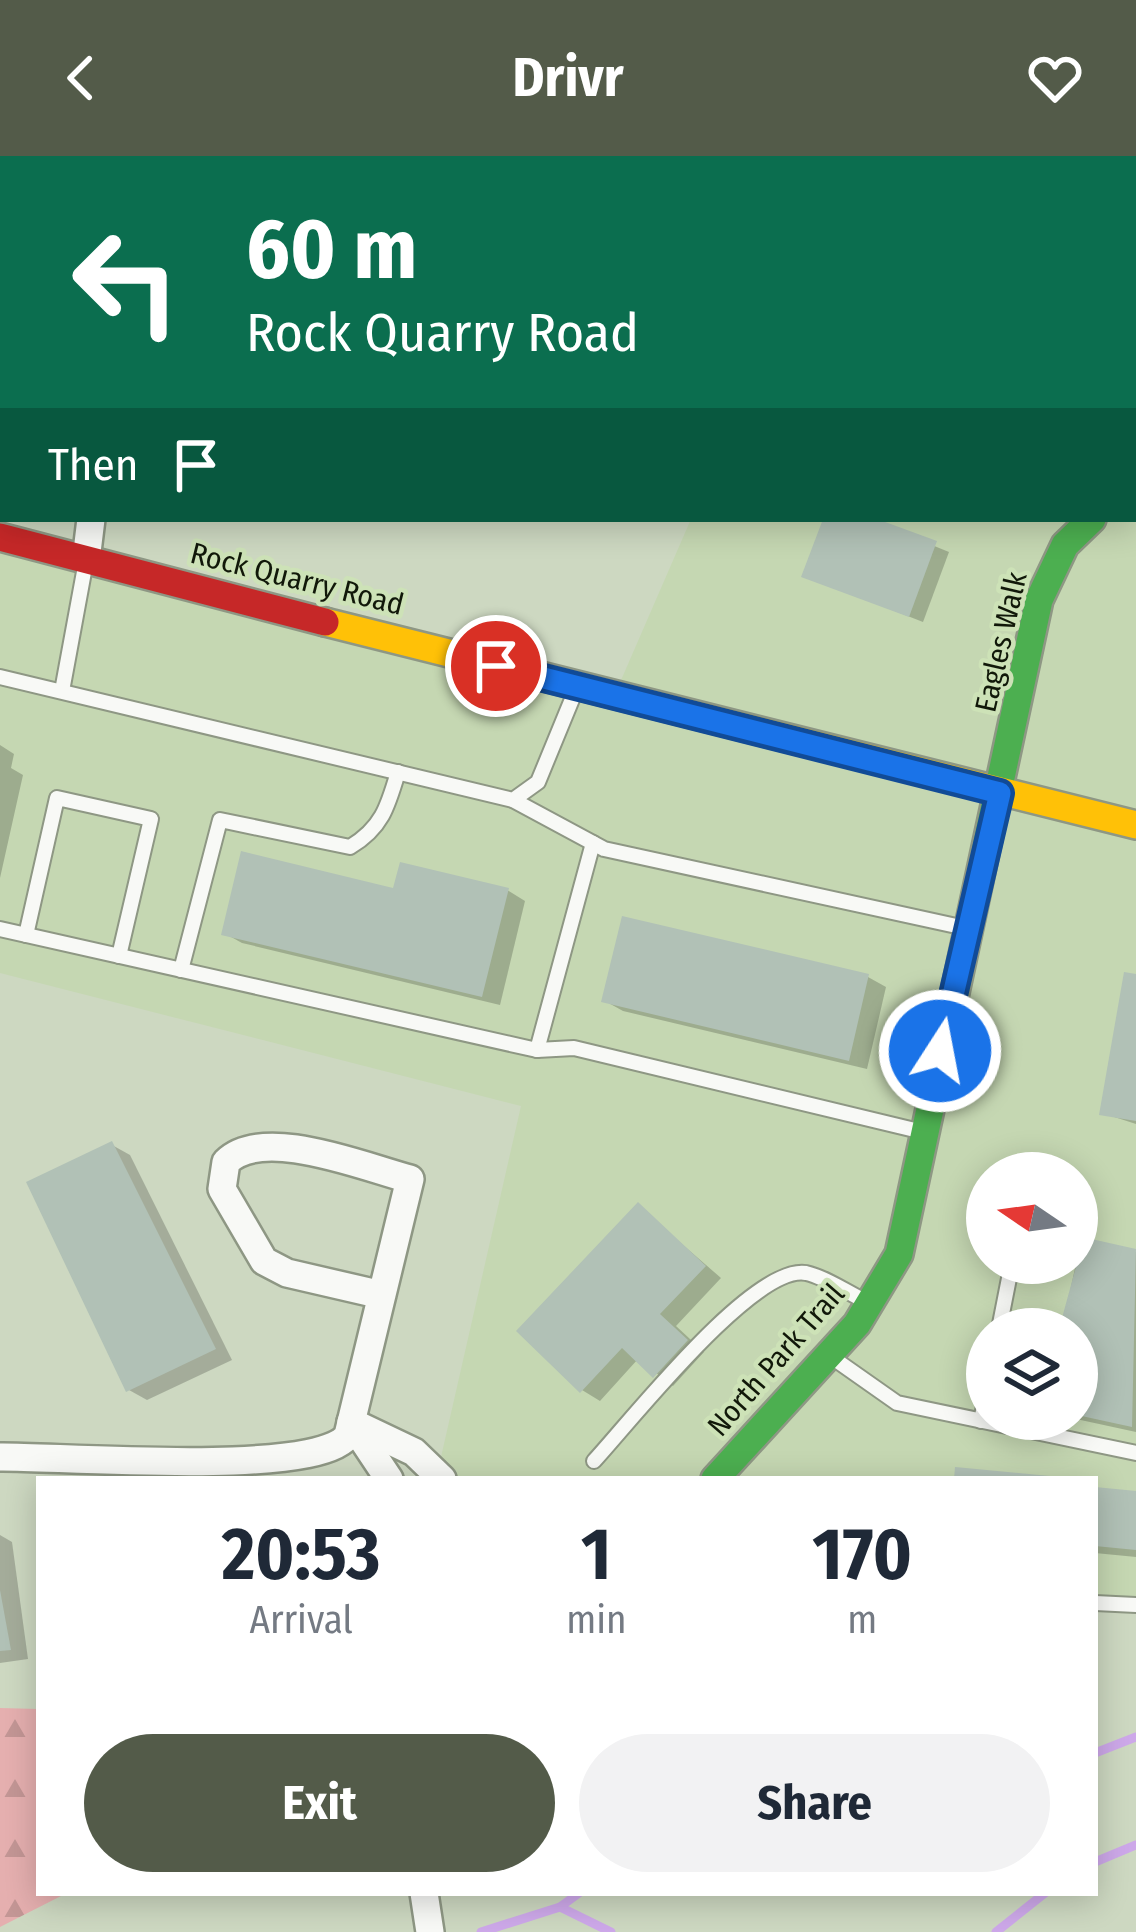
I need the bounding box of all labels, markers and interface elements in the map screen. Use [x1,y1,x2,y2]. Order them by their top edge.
icon: back [48,45,114,111]
icon: heart [1022,45,1088,111]
text: Drivr [512,46,624,110]
text: 60 m [246,199,417,300]
icon: left [48,204,204,360]
text: Rock Quarry Road [246,301,639,365]
icon: arrive [163,432,229,498]
text: Then [48,438,139,492]
street label: Rock Quarry Road [187,535,407,623]
street label: Eagles Walk [967,568,1035,715]
pin [445,615,547,717]
icon: arrive [463,633,529,699]
position arrow [877,988,1003,1114]
north arrow [966,1152,1098,1284]
map controls [966,1152,1098,1440]
street label: North Park Trail [700,1276,852,1444]
button: layers [966,1308,1098,1440]
text: 20:53 [222,1512,380,1598]
text: 1 [581,1512,612,1598]
text: 170 [812,1512,912,1598]
text: Arrival [249,1597,353,1643]
text: min [566,1597,627,1643]
text: m [847,1597,877,1643]
button: Exit [84,1734,555,1872]
button: Share [579,1734,1050,1872]

